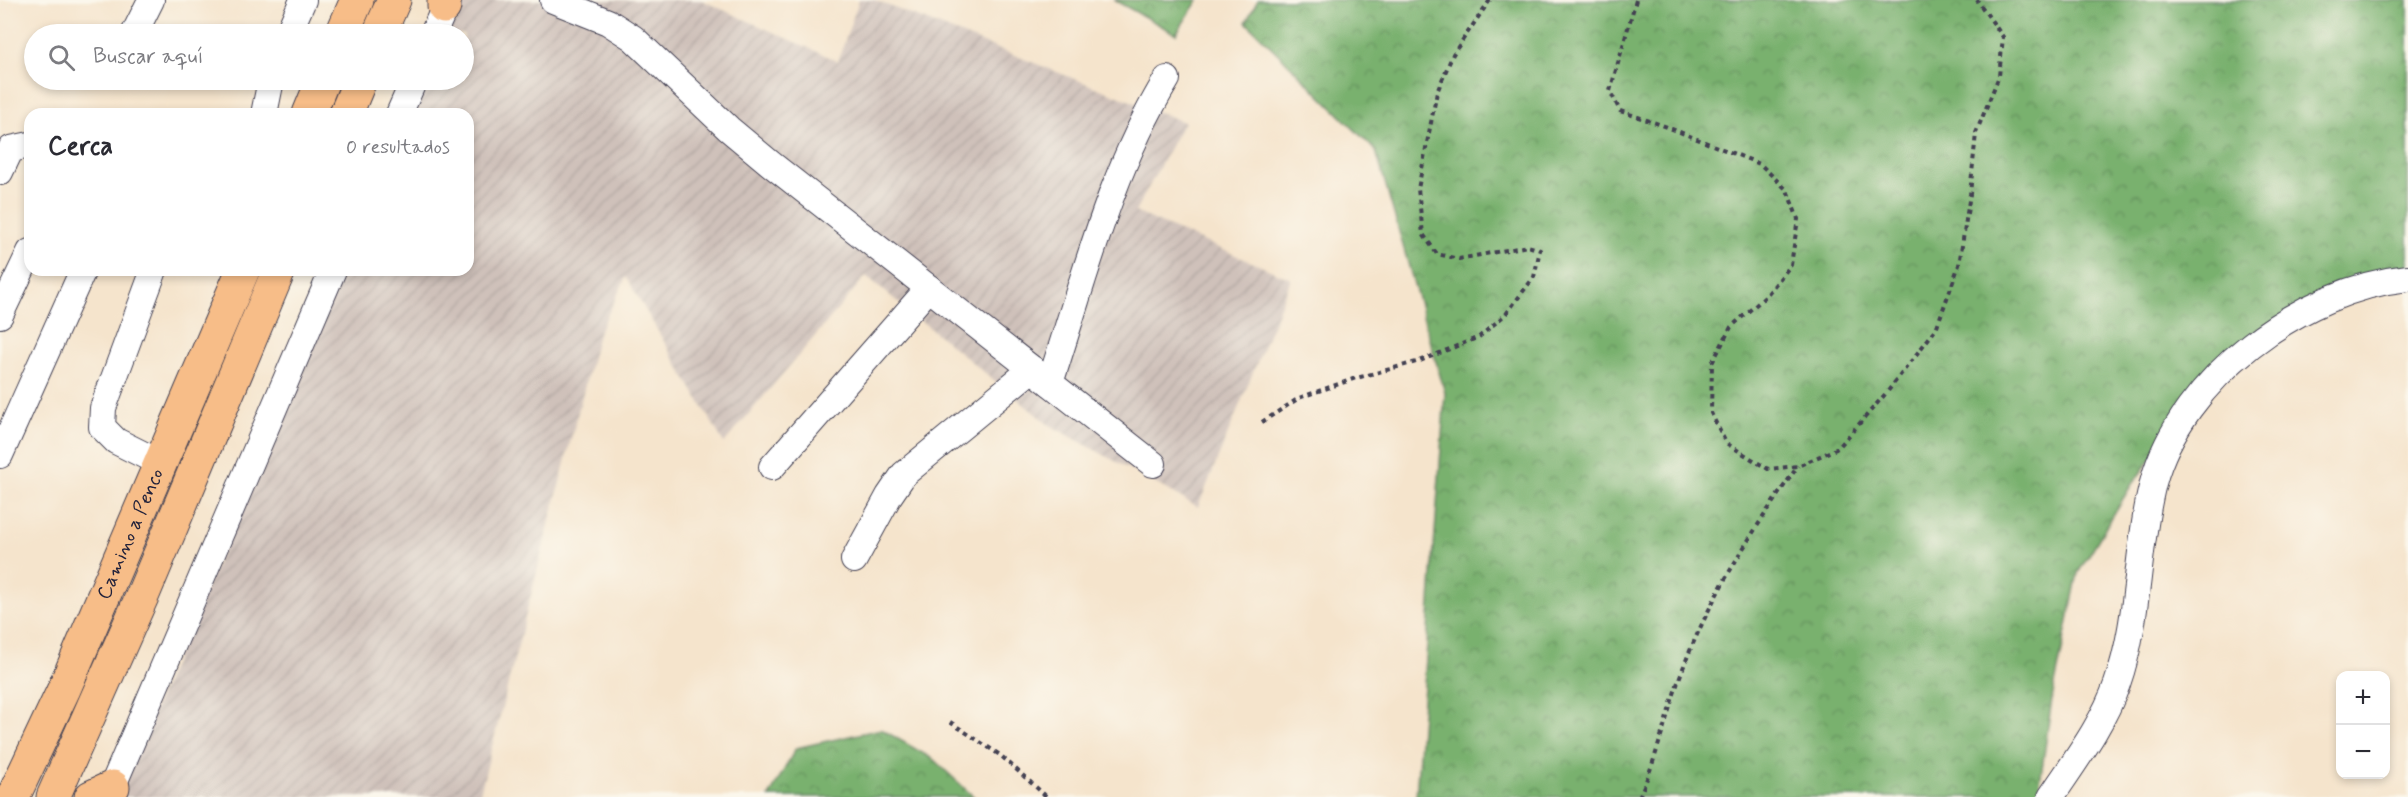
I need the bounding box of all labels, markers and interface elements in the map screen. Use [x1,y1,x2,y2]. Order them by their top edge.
search box [24,24,474,90]
icon: search [45,41,78,74]
text: Buscar aquí [93,43,204,71]
text: Cerca [48,130,113,164]
text: 0 resultados [346,134,450,161]
street label: Camino a Penco [90,464,170,604]
map controls [2336,671,2390,779]
button: + [2336,671,2390,725]
button: − [2336,725,2390,779]

